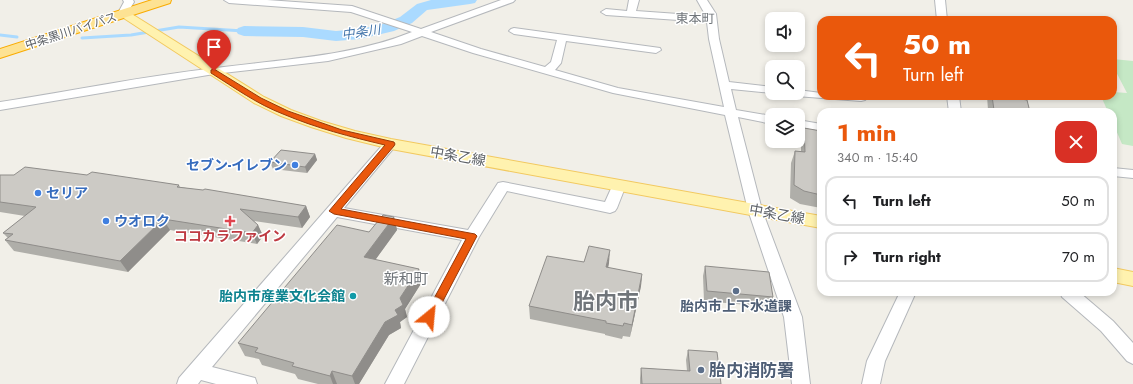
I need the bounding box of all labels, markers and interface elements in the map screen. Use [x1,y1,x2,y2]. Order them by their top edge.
street label: 中条黒川バイパス [23,8,119,54]
district label: 東本町 [675,9,715,28]
map controls [765,12,805,148]
button: sound [765,12,805,52]
water label: 中条川 [340,20,384,44]
text: 50 m [903,24,971,65]
pin [197,30,231,71]
icon: left [837,32,889,84]
icon: arrive [203,36,225,58]
button: search [765,60,805,100]
text: Turn left [903,62,963,88]
button: layers [765,108,805,148]
text: 1 min [837,115,897,150]
button: close [1055,121,1097,163]
street label: 中条乙線 [429,141,487,171]
text: 340 m · 15:40 [837,148,918,167]
place label: セブン-イレブン [186,155,287,175]
marker: セブン-イレブン [290,160,300,170]
place label: セリア [46,183,88,203]
marker: セリア [33,188,43,198]
icon: left [839,190,861,212]
text: Turn left [873,190,931,212]
text: 50 m [1061,190,1095,212]
street label: 中条乙線 [748,199,806,229]
place label: ウオロク [114,211,170,231]
marker: ウオロク [101,216,111,226]
marker: ココカラファイン [225,216,235,226]
place label: ココカラファイン [174,226,286,246]
icon: right [839,246,861,268]
text: Turn right [873,246,941,268]
text: 70 m [1062,246,1095,268]
district label: 新和町 [383,268,429,290]
district label: 胎内市 [573,285,639,317]
place label: 胎内市産業文化会館 [219,286,345,306]
marker: 胎内市上下水道課 [731,286,741,296]
marker: 胎内市産業文化会館 [348,291,358,301]
position arrow [408,296,450,338]
place label: 胎内市上下水道課 [680,296,792,316]
place label: 胎内消防署 [709,358,794,382]
marker: 胎内消防署 [696,365,706,375]

